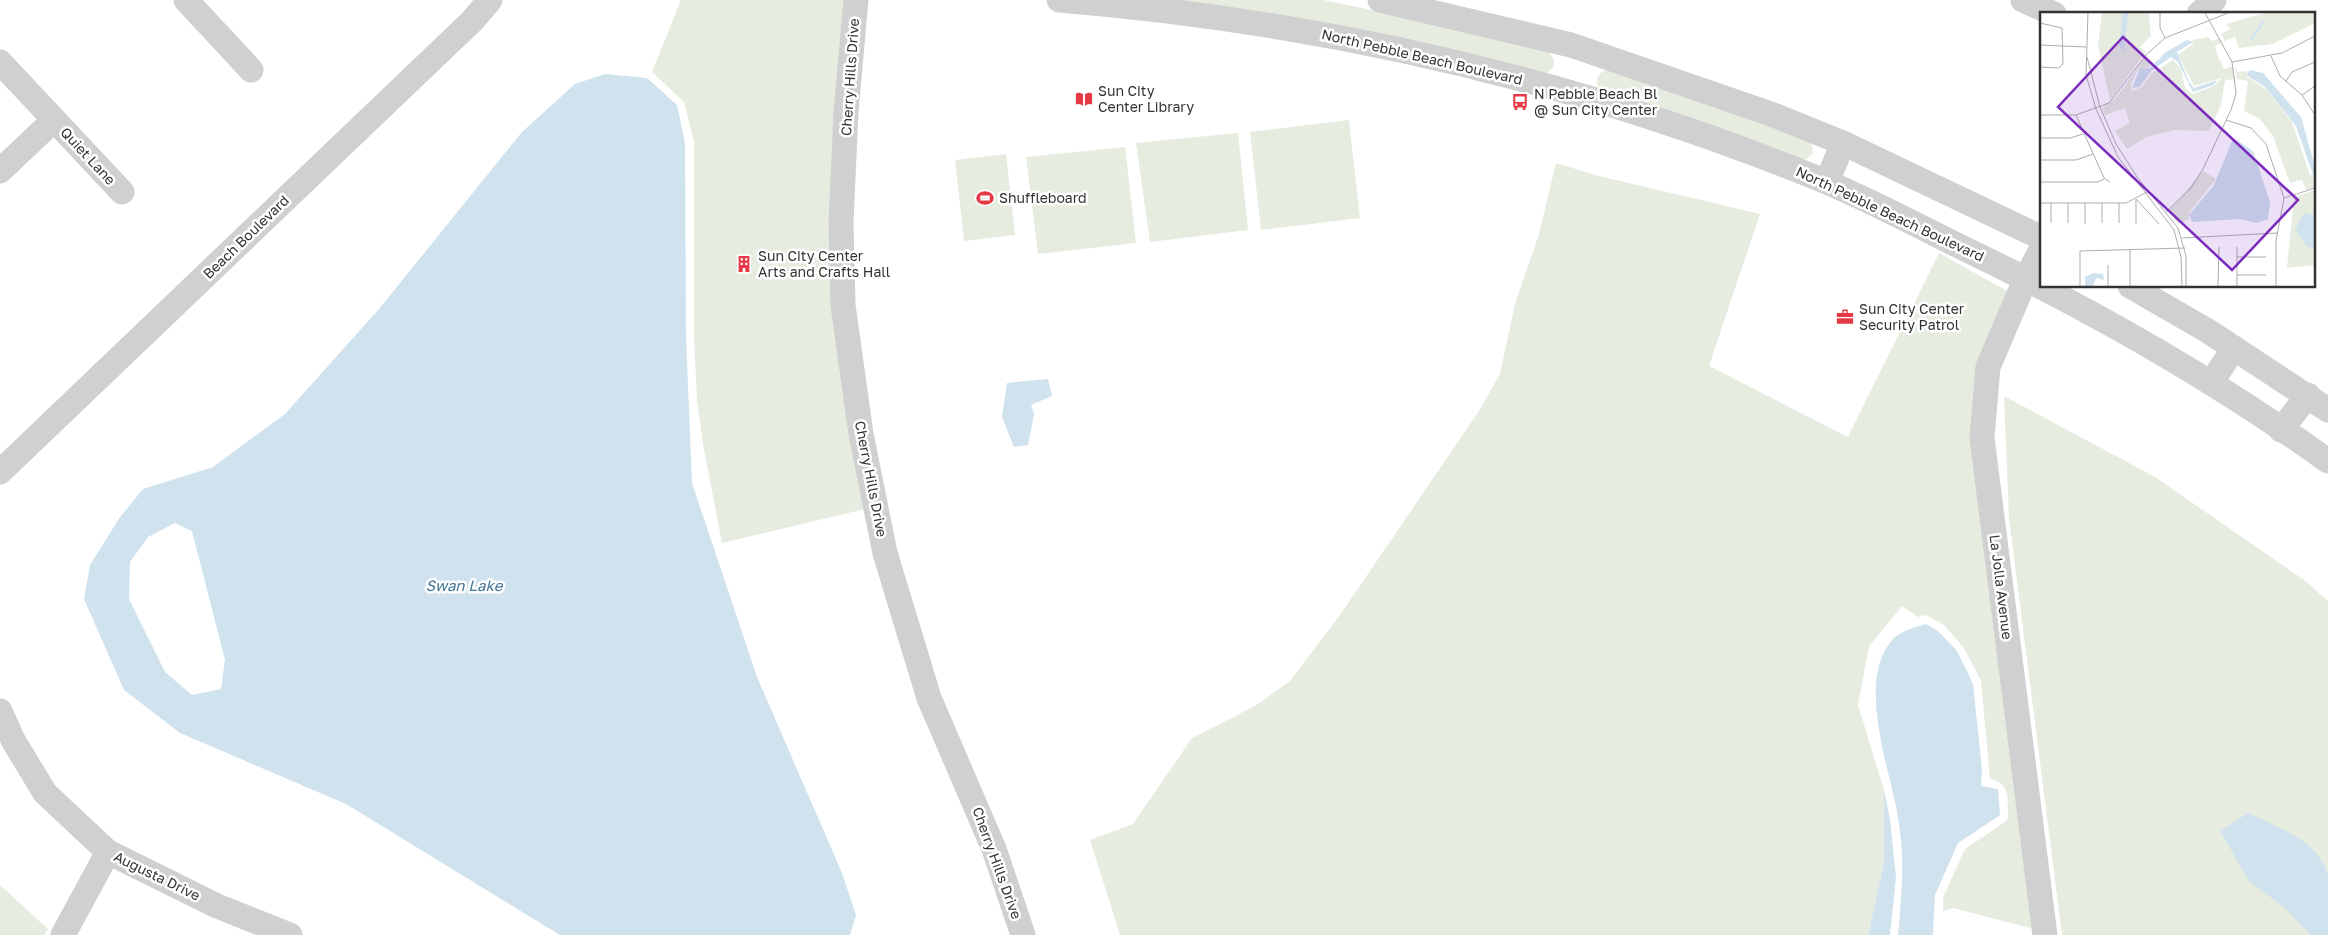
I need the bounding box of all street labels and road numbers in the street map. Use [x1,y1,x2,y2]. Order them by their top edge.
street label: Cherry Hills Drive [837,18,862,136]
street label: North Pebble Beach Boulevard [1320,25,1524,88]
street label: Quiet Lane [57,123,119,188]
street label: North Pebble Beach Boulevard [1793,162,1987,265]
street label: Beach Boulevard [199,191,292,282]
street label: Cherry Hills Drive [852,419,891,538]
street label: La Jolla Avenue [1987,534,2016,640]
street label: Cherry Hills Drive [969,805,1026,921]
street label: Augusta Drive [111,847,203,904]

